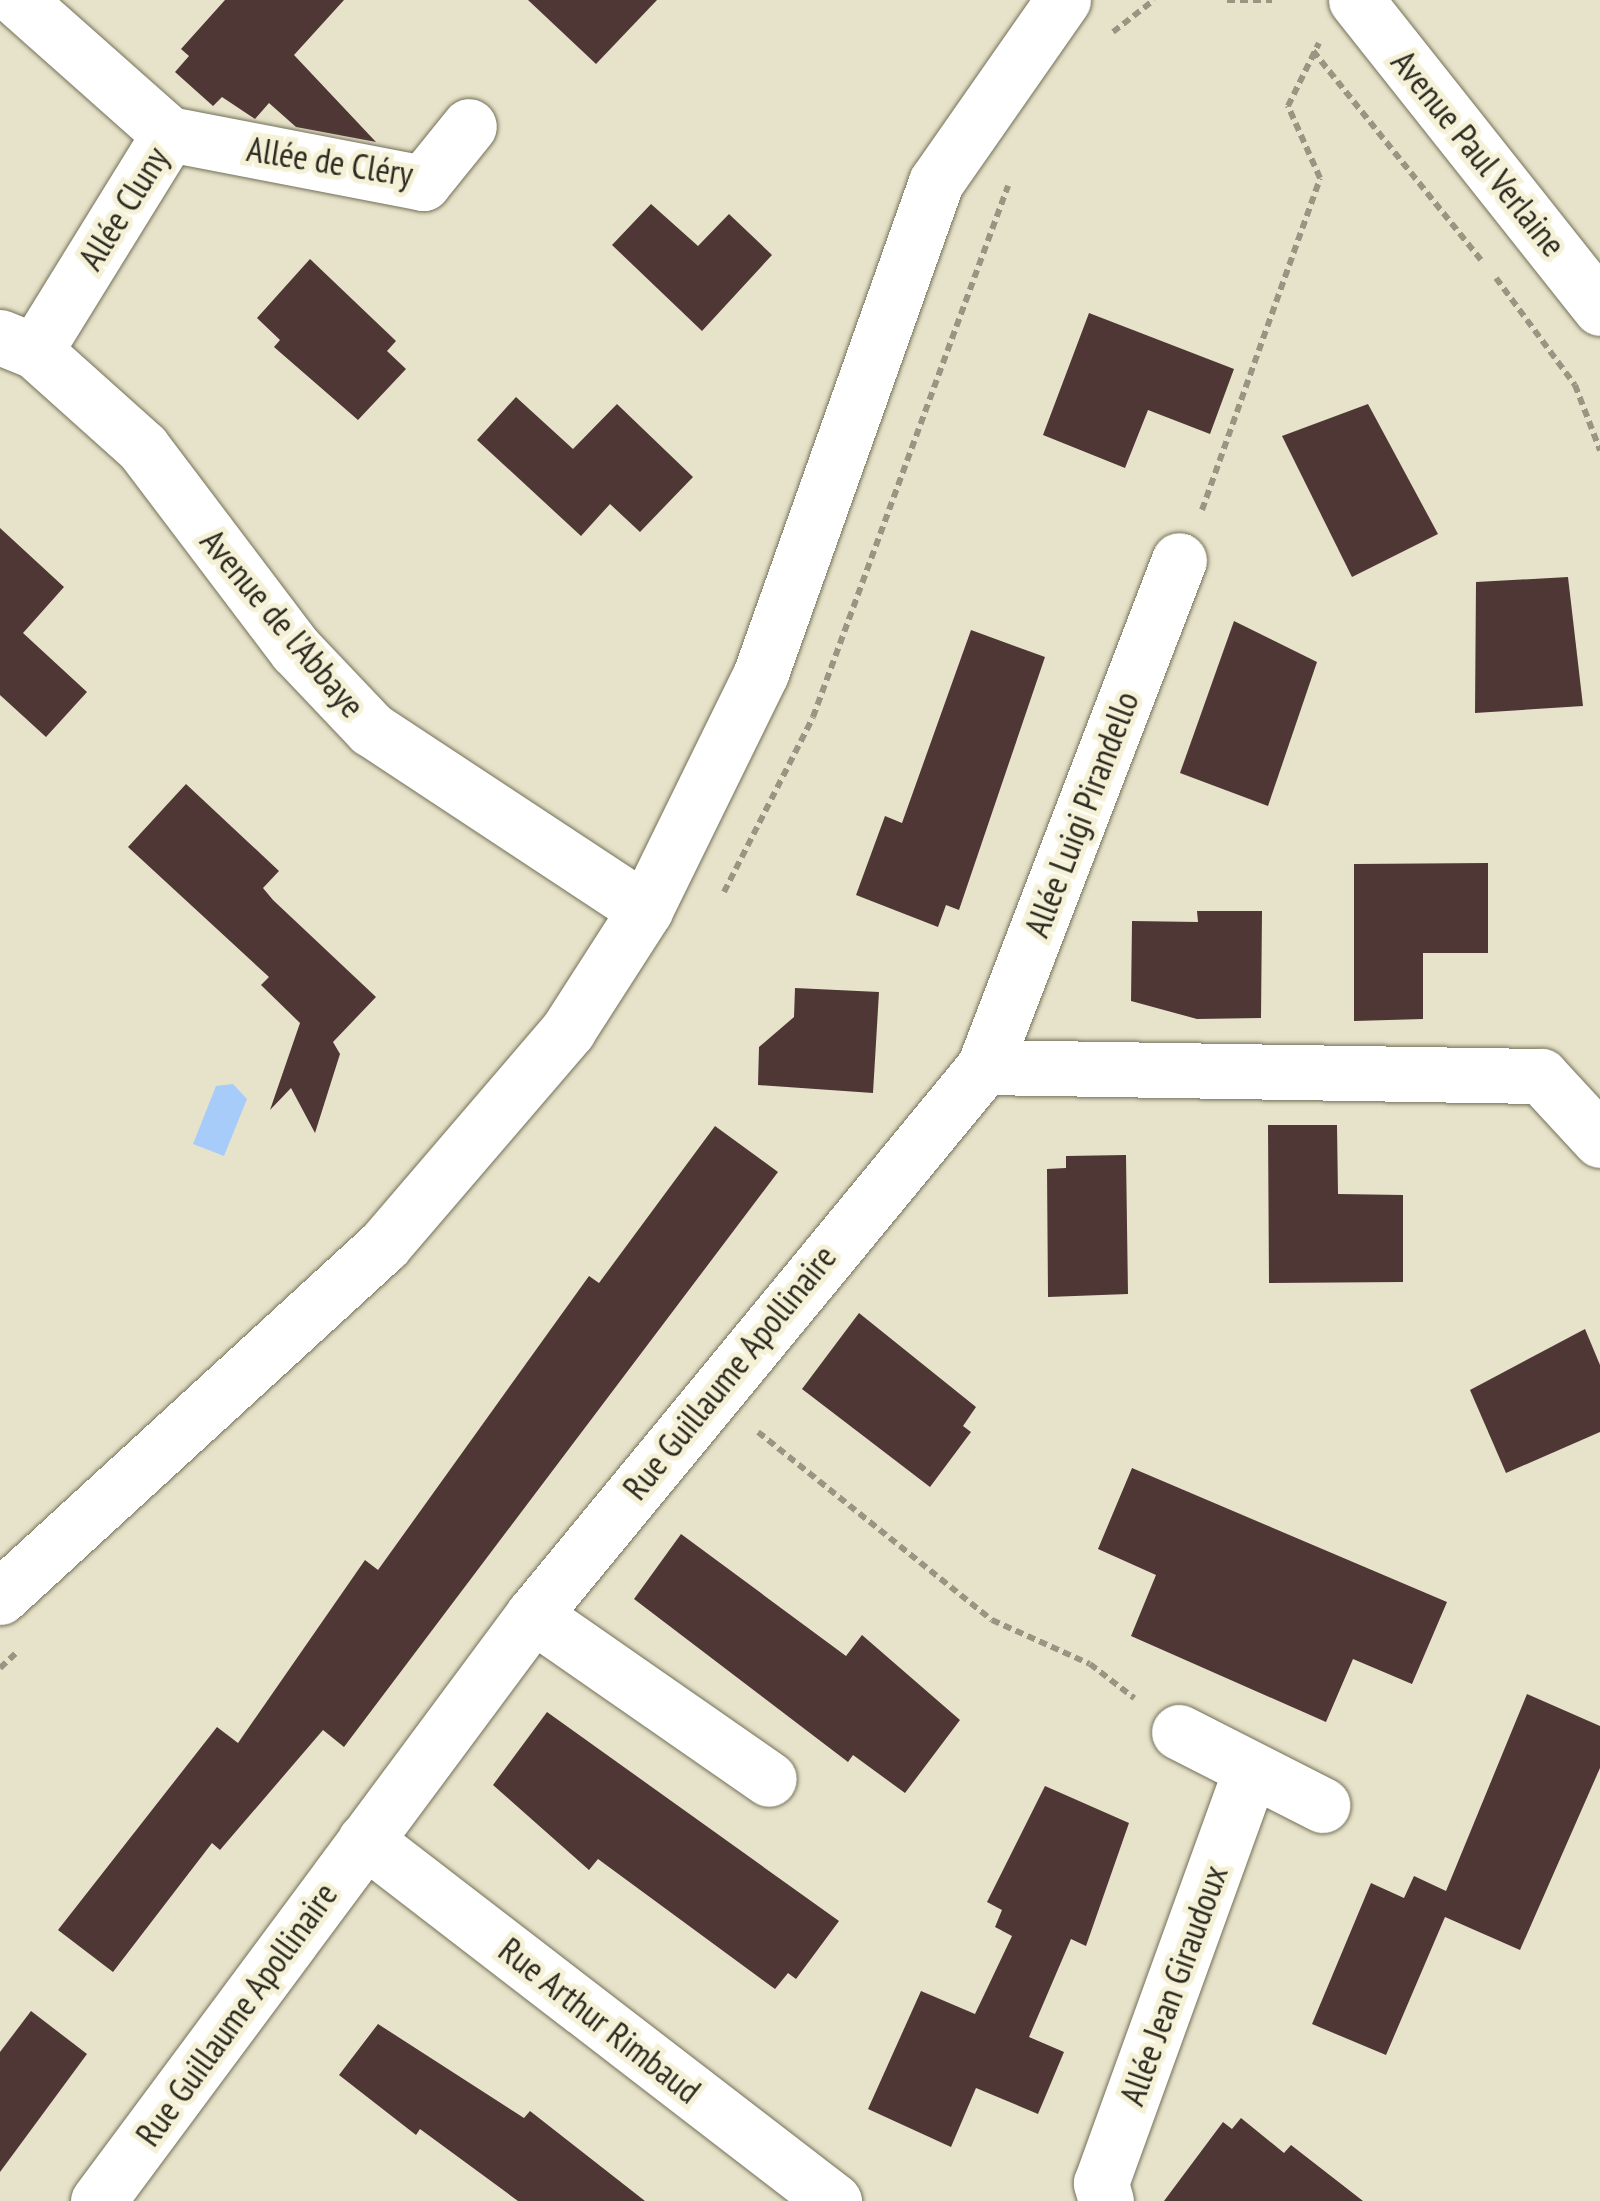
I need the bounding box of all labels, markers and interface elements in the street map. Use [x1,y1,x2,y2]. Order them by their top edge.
street label: Avenue Paul Verlaine [1383,41,1575,265]
street label: Allée de Cléry [244,127,416,195]
street label: Allée Cluny [69,139,177,277]
street label: Avenue de l'Abbaye [192,520,374,726]
street label: Allée Luigi Pirandello [1015,685,1147,943]
street label: Rue Guillaume Apollinaire [613,1236,845,1508]
street label: Allée Jean Giraudoux [1110,1859,1236,2111]
street label: Rue Guillaume Apollinaire [126,1874,346,2154]
street label: Rue Arthur Rimbaud [491,1928,709,2112]

